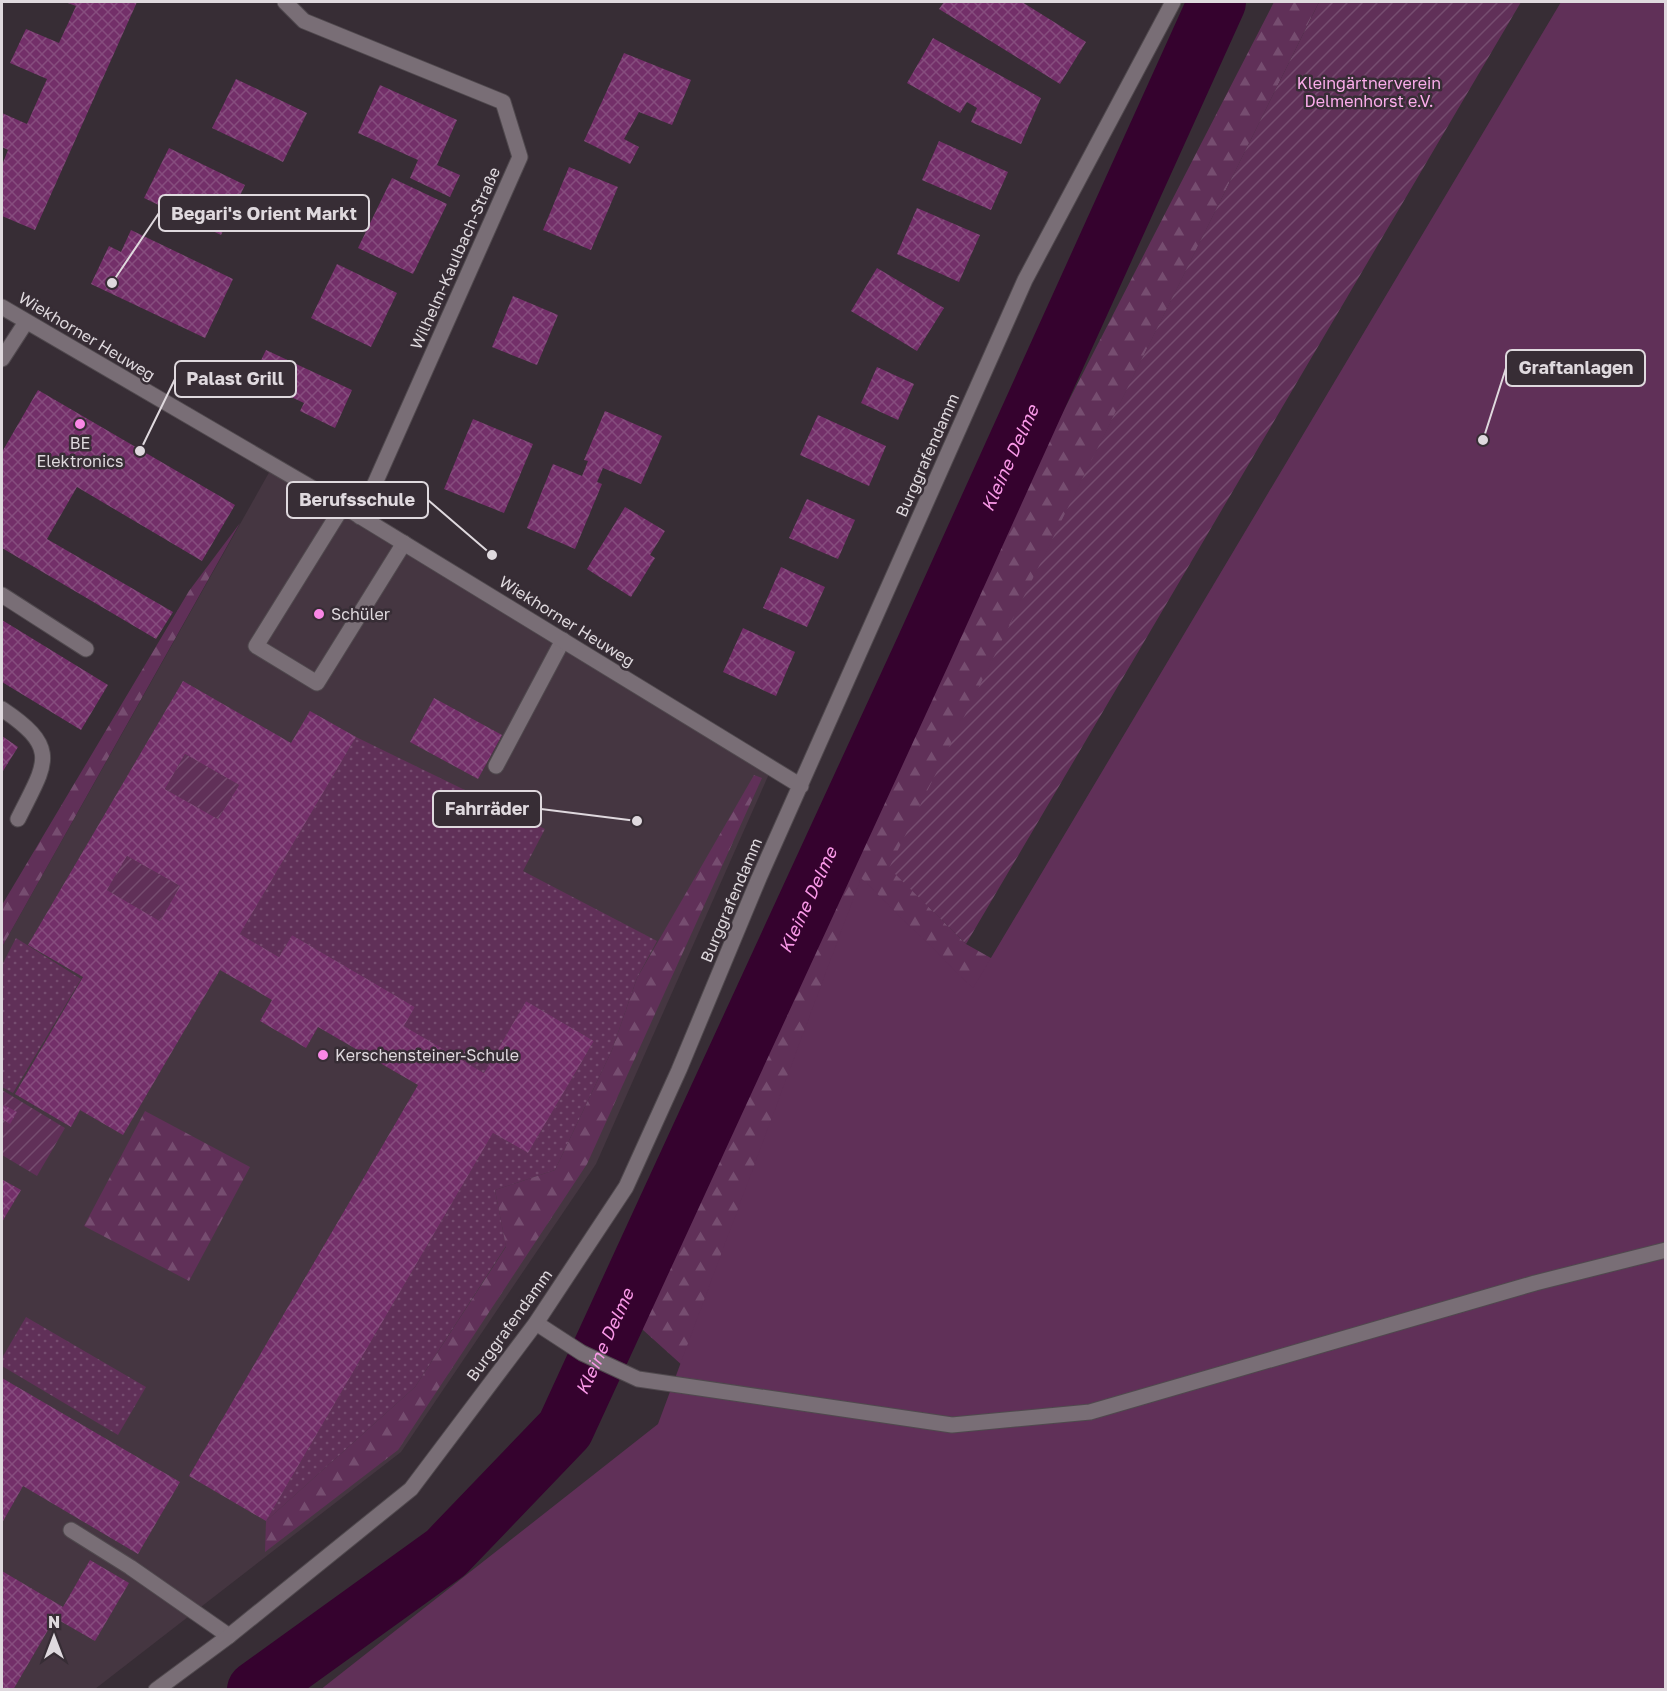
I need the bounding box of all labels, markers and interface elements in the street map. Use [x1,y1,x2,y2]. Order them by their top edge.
park label: Kleingärtnerverein Delmenhorst e.V. [1297,73,1441,111]
street label: Wilhelm-Kaulbach-Straße [406,164,504,352]
callout: Begari's Orient Markt [159,195,369,231]
text: Begari's Orient Markt [171,202,357,224]
street label: Wiekhorner Heuweg [15,287,159,385]
callout: Graftanlagen [1506,350,1645,386]
text: Graftanlagen [1519,356,1634,378]
callout: Palast Grill [175,361,296,397]
text: Palast Grill [186,367,284,389]
street label: Burggrafendamm [891,390,963,520]
water label: Kleine Delme [976,400,1044,515]
marker: BE Elektronics [73,417,87,431]
place label: BE Elektronics [37,433,123,471]
callout: Berufsschule [287,482,428,518]
text: Berufsschule [299,488,415,510]
street label: Wiekhorner Heuweg [496,571,638,671]
place label: Schüler [331,604,390,624]
marker: Schüler [312,607,326,621]
callout: Fahrräder [433,791,541,827]
text: Fahrräder [445,797,529,819]
street label: Burggrafendamm [696,835,766,965]
water label: Kleine Delme [773,842,842,957]
place label: Kerschensteiner-Schule [335,1045,519,1065]
marker: Kerschensteiner-Schule [316,1048,330,1062]
street label: Burggrafendamm [462,1265,556,1385]
water label: Kleine Delme [570,1284,639,1398]
north arrow [24,1607,84,1667]
text: N [48,1612,60,1632]

